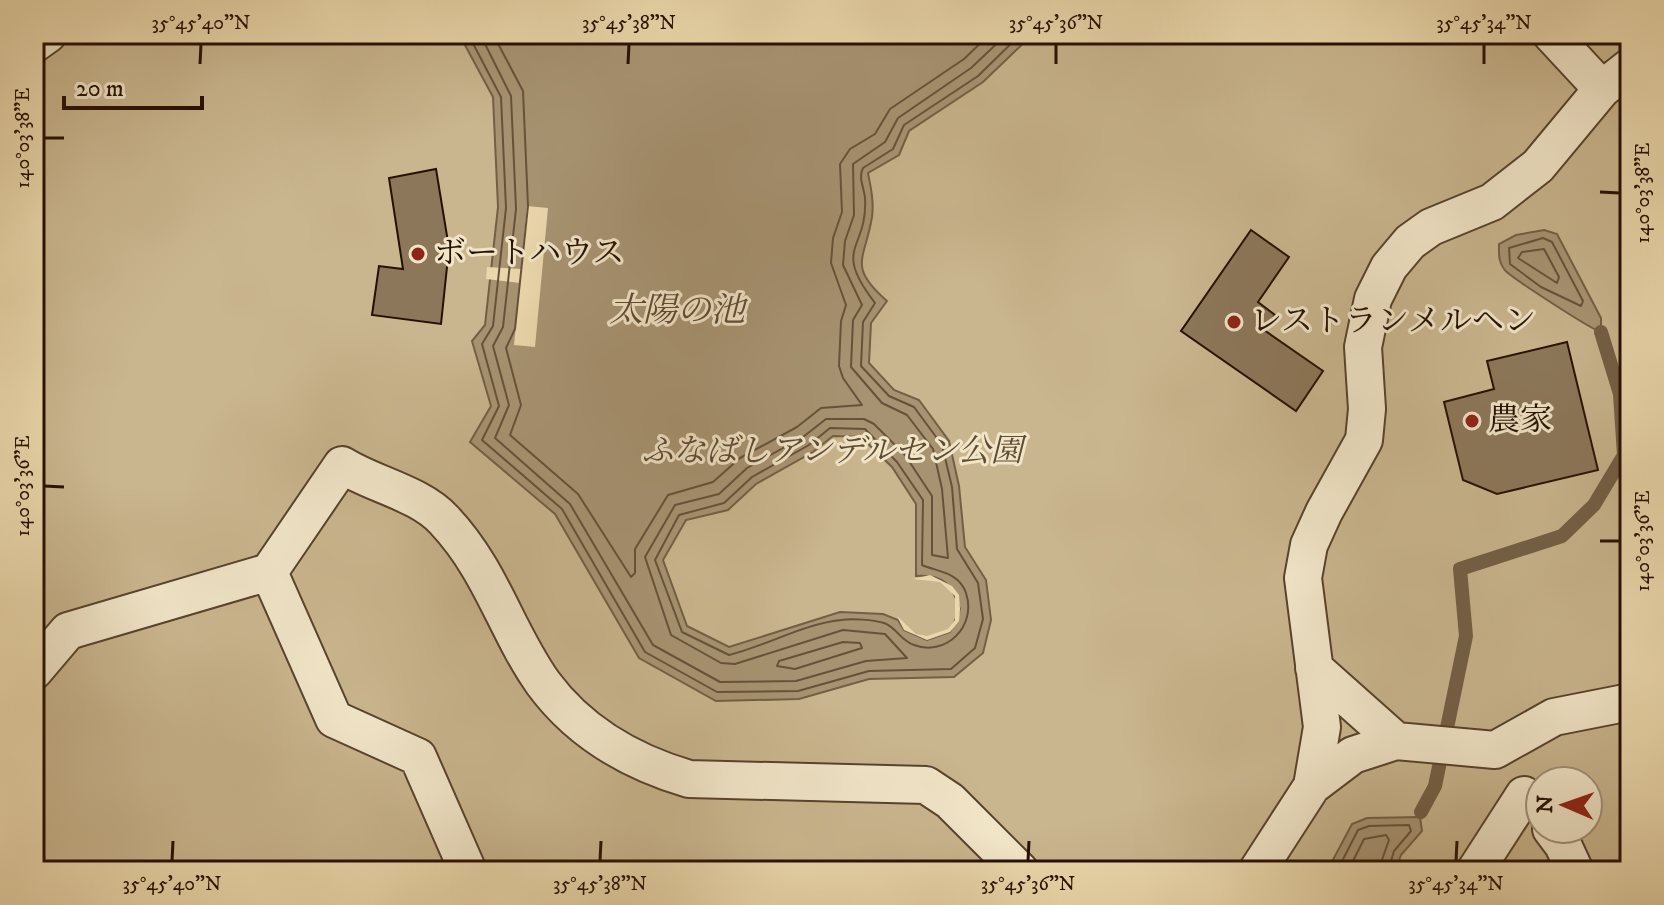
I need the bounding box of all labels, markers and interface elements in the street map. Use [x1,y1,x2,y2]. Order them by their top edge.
text: 35°45'40"N [152,11,250,36]
text: 35°45'38"N [582,11,676,36]
text: 35°45'36"N [1009,11,1103,36]
text: 35°45'34"N [1436,11,1532,36]
scale bar [64,60,202,110]
text: 20 m [76,74,124,104]
text: 140°03'38"E [11,88,36,188]
text: 140°03'38"E [1631,143,1656,243]
place label: ボートハウス [434,234,624,274]
marker: ボートハウス [409,245,427,263]
water label: 太陽の池 [609,290,749,332]
place label: レストランメルヘン [1250,302,1536,342]
marker: レストランメルヘン [1225,313,1243,331]
place label: 農家 [1488,401,1552,441]
marker: 農家 [1463,412,1481,430]
park label: ふなばしアンデルセン公園 [641,432,1028,472]
text: 140°03'36"E [11,435,36,537]
text: 140°03'36"E [1631,490,1656,592]
north arrow [1524,765,1604,845]
text: N [1532,795,1559,814]
text: 35°45'40"N [123,872,221,897]
text: 35°45'38"N [553,872,647,897]
text: 35°45'36"N [981,872,1075,897]
text: 35°45'34"N [1408,872,1504,897]

